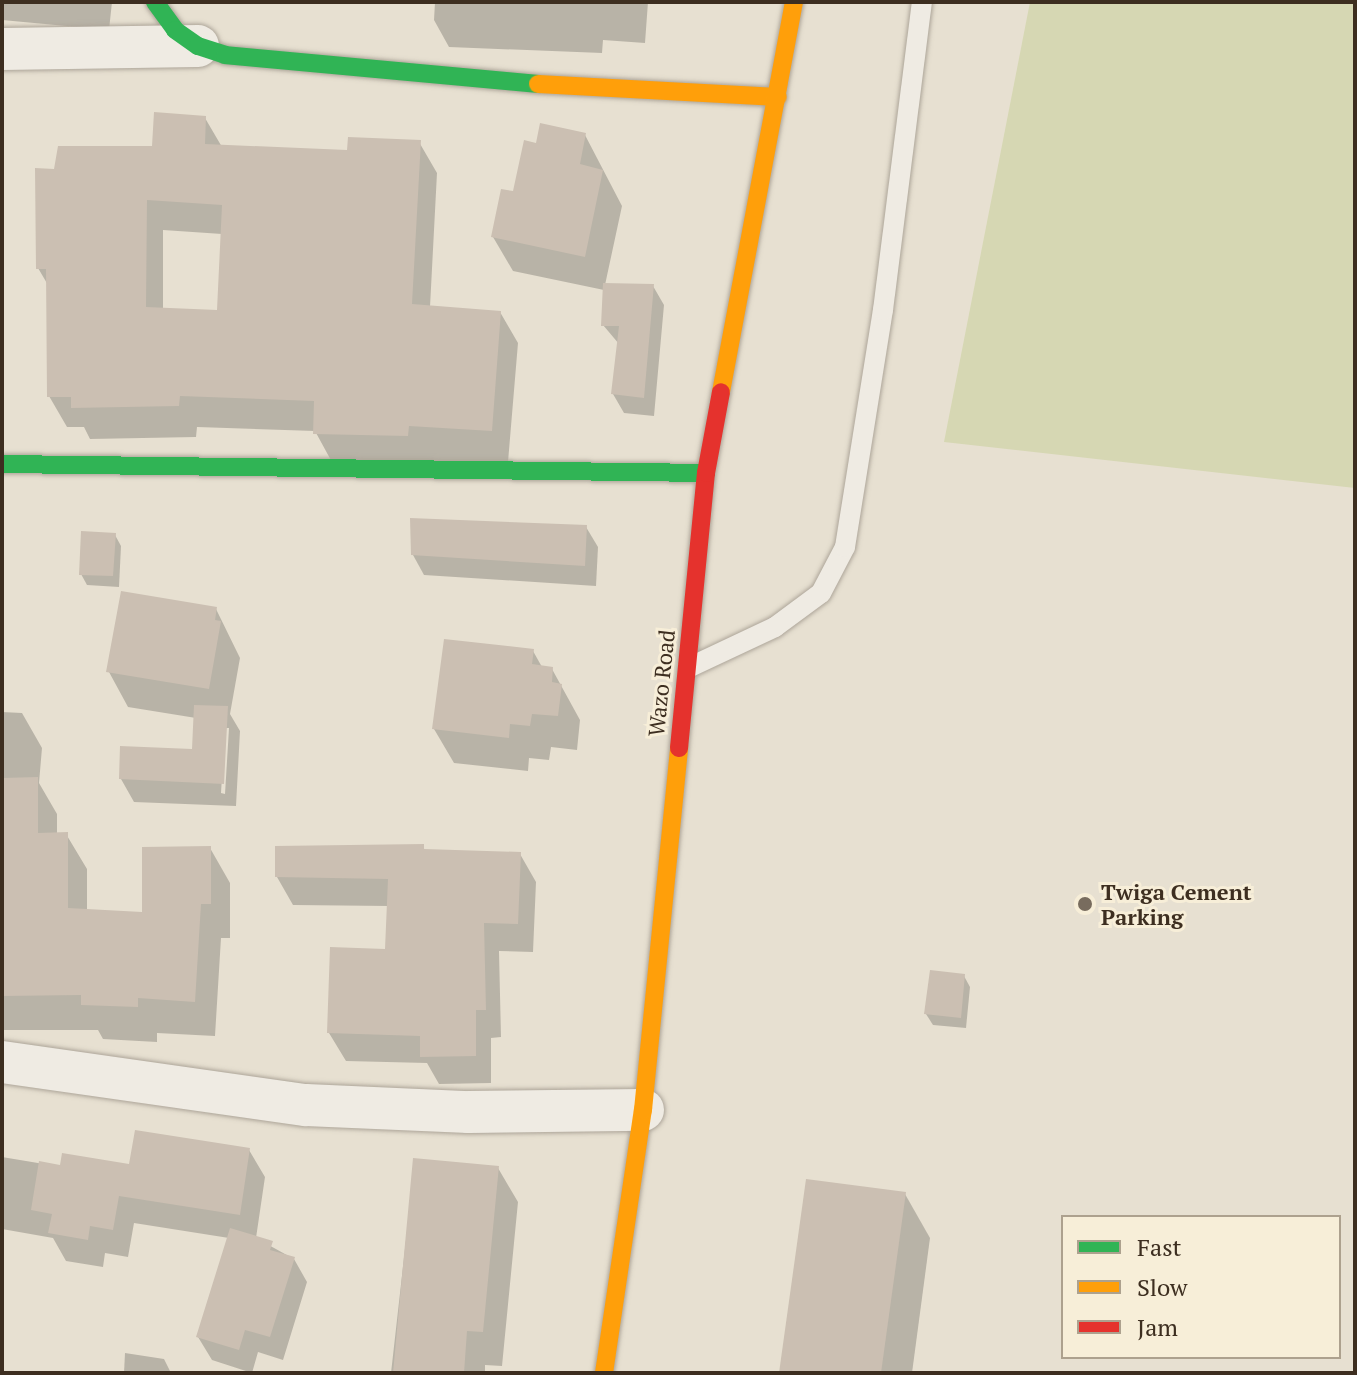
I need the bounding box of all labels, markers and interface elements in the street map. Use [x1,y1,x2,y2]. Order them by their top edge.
street label: Wazo Road [642,628,680,738]
place label: Twiga Cement Parking [1101,878,1252,930]
marker: Twiga Cement Parking [1076,895,1094,913]
legend [1061,1215,1341,1359]
text: Fast [1137,1231,1181,1263]
text: Slow [1137,1271,1188,1303]
text: Jam [1137,1311,1178,1343]

